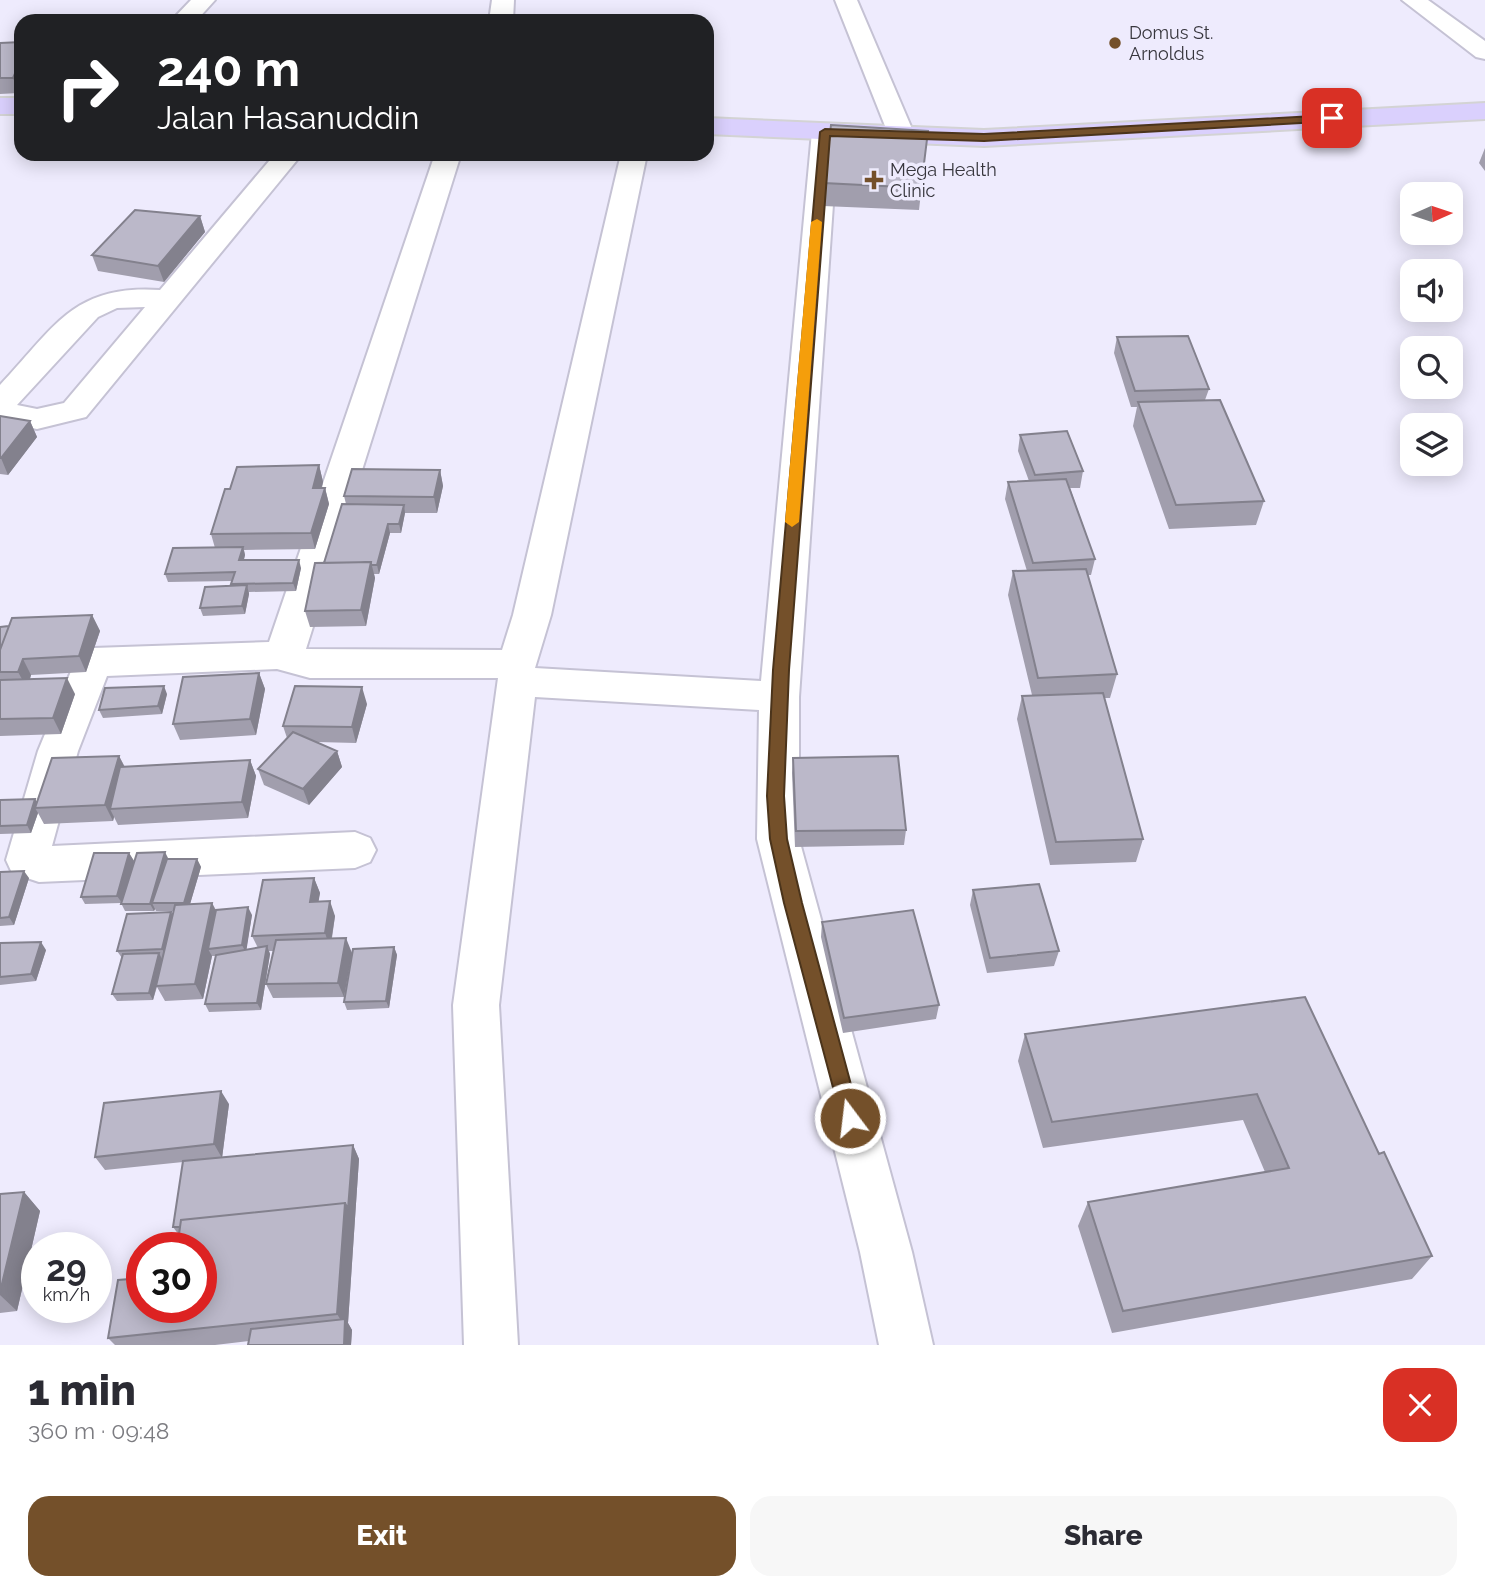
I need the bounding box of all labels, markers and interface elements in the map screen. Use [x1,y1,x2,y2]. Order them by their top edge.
place label: Domus St. Arnoldus [1129,22,1213,64]
marker: Domus St. Arnoldus [1107,35,1123,51]
text: 240 m [157,40,300,97]
icon: right [42,42,133,133]
pin [1302,88,1362,148]
text: Jalan Hasanuddin [157,99,419,136]
icon: arrive [1313,99,1351,137]
place label: Mega Health Clinic [890,159,997,201]
marker: Mega Health Clinic [864,170,884,190]
north arrow [1400,182,1463,245]
map controls [1400,182,1463,476]
button: sound [1400,259,1463,322]
button: search [1400,336,1463,399]
button: layers [1400,413,1463,476]
position arrow [813,1081,887,1155]
speed limit sign: 30 [126,1232,217,1323]
text: 29 [46,1248,87,1289]
text: km/h [43,1284,90,1305]
text: 1 min [28,1366,136,1415]
button: close [1383,1368,1457,1442]
text: 360 m · 09:48 [28,1417,169,1444]
button: Exit [28,1496,736,1576]
button: Share [750,1496,1457,1576]

